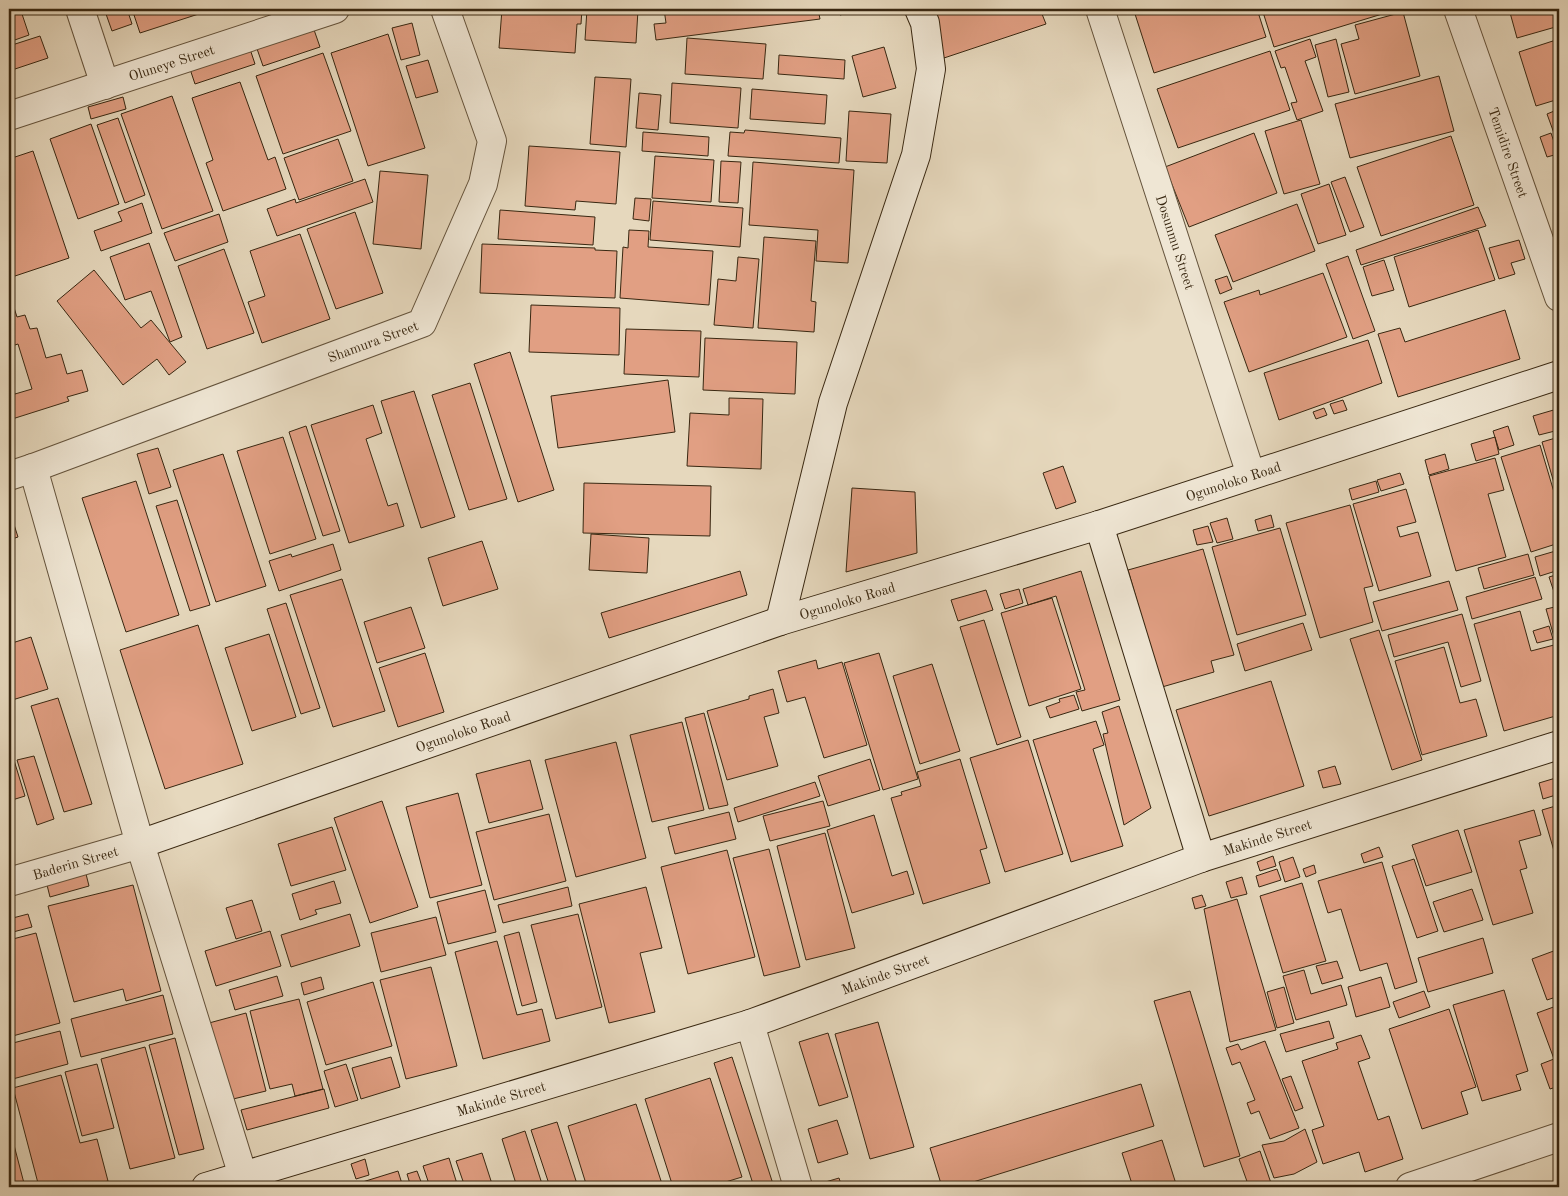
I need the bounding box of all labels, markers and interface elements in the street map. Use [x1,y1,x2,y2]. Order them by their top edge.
street label: Oluneye Street [127,43,217,84]
street label: Temidire Street [1485,106,1530,200]
street label: Dosunmu Street [1153,193,1196,292]
street label: Shamura Street [326,319,421,366]
street label: Ogunoloko Road [1184,460,1283,504]
street label: Ogunoloko Road [798,581,897,623]
street label: Ogunoloko Road [414,709,513,755]
street label: Makinde Street [1222,817,1314,859]
street label: Baderin Street [31,845,120,883]
street label: Makinde Street [840,953,931,998]
street label: Makinde Street [455,1080,548,1119]

